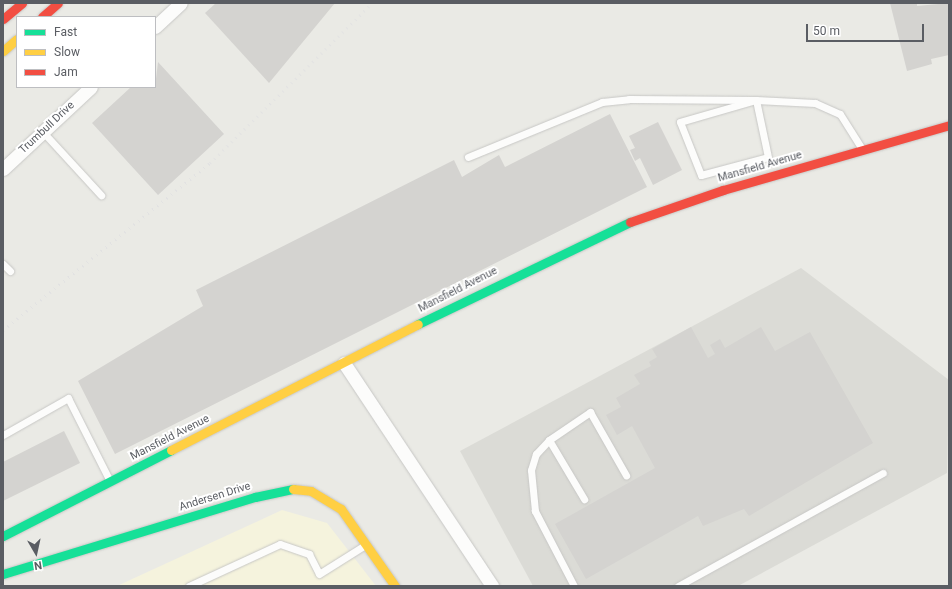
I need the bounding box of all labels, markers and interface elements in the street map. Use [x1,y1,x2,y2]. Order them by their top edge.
legend [16,16,156,88]
scale bar [808,16,926,42]
text: 50 m [813,24,840,38]
text: Fast [54,25,77,39]
text: Slow [54,45,80,59]
text: Jam [54,65,78,79]
street label: Trumbull Drive [17,99,77,157]
street label: Mansfield Avenue [716,149,804,185]
street label: Mansfield Avenue [416,264,500,316]
street label: Mansfield Avenue [128,412,212,464]
street label: Andersen Drive [178,480,252,514]
north arrow [16,533,56,573]
text: N [33,558,43,572]

